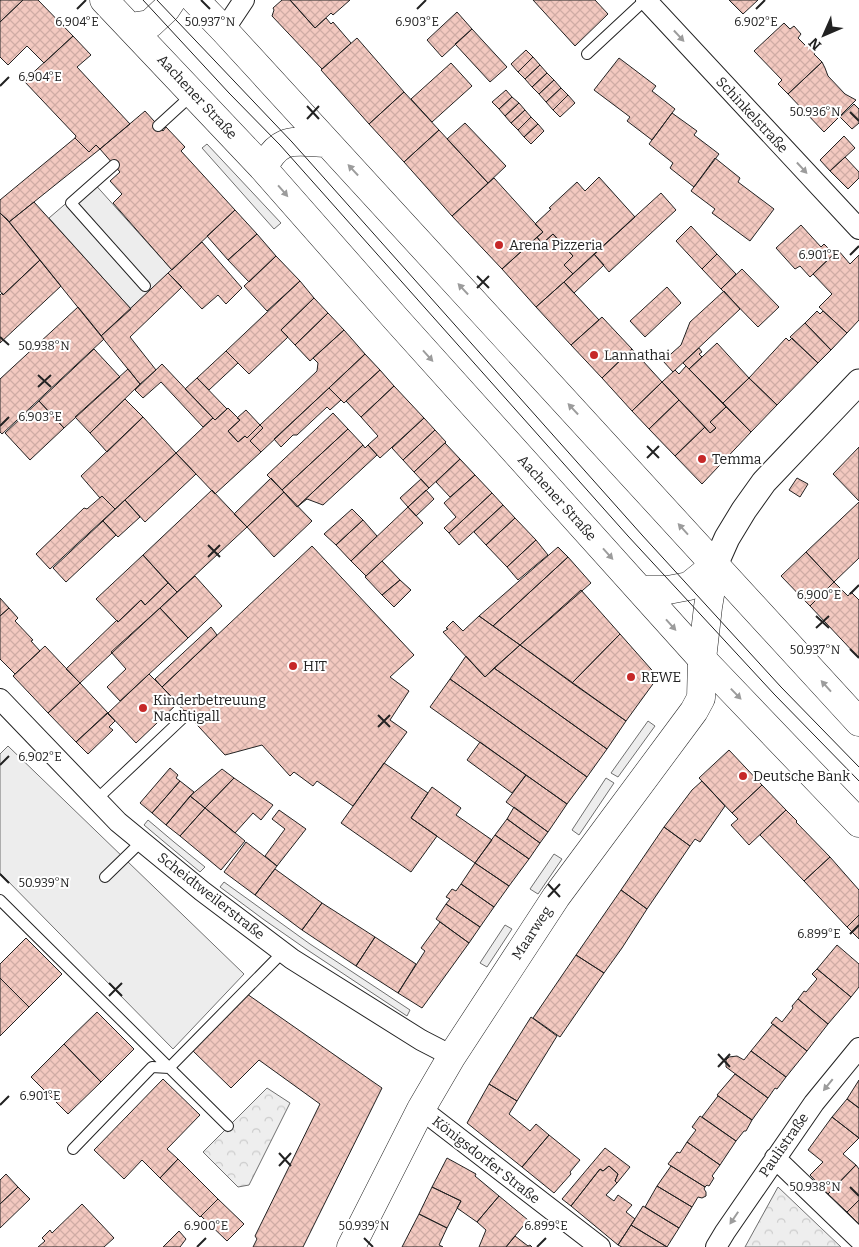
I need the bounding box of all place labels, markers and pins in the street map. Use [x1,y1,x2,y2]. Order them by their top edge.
place label: Arena Pizzeria [509,237,603,254]
marker: Arena Pizzeria [493,239,505,251]
place label: Lannathai [604,347,670,364]
marker: Lannathai [588,349,600,361]
place label: Temma [712,451,762,468]
marker: Temma [696,453,708,465]
place label: HIT [303,658,327,675]
marker: HIT [287,660,299,672]
place label: REWE [641,669,681,686]
marker: REWE [625,671,637,683]
place label: Kinderbetreuung Nachtigall [153,692,266,725]
marker: Kinderbetreuung Nachtigall [137,702,149,714]
place label: Deutsche Bank [753,768,850,785]
marker: Deutsche Bank [737,770,749,782]

